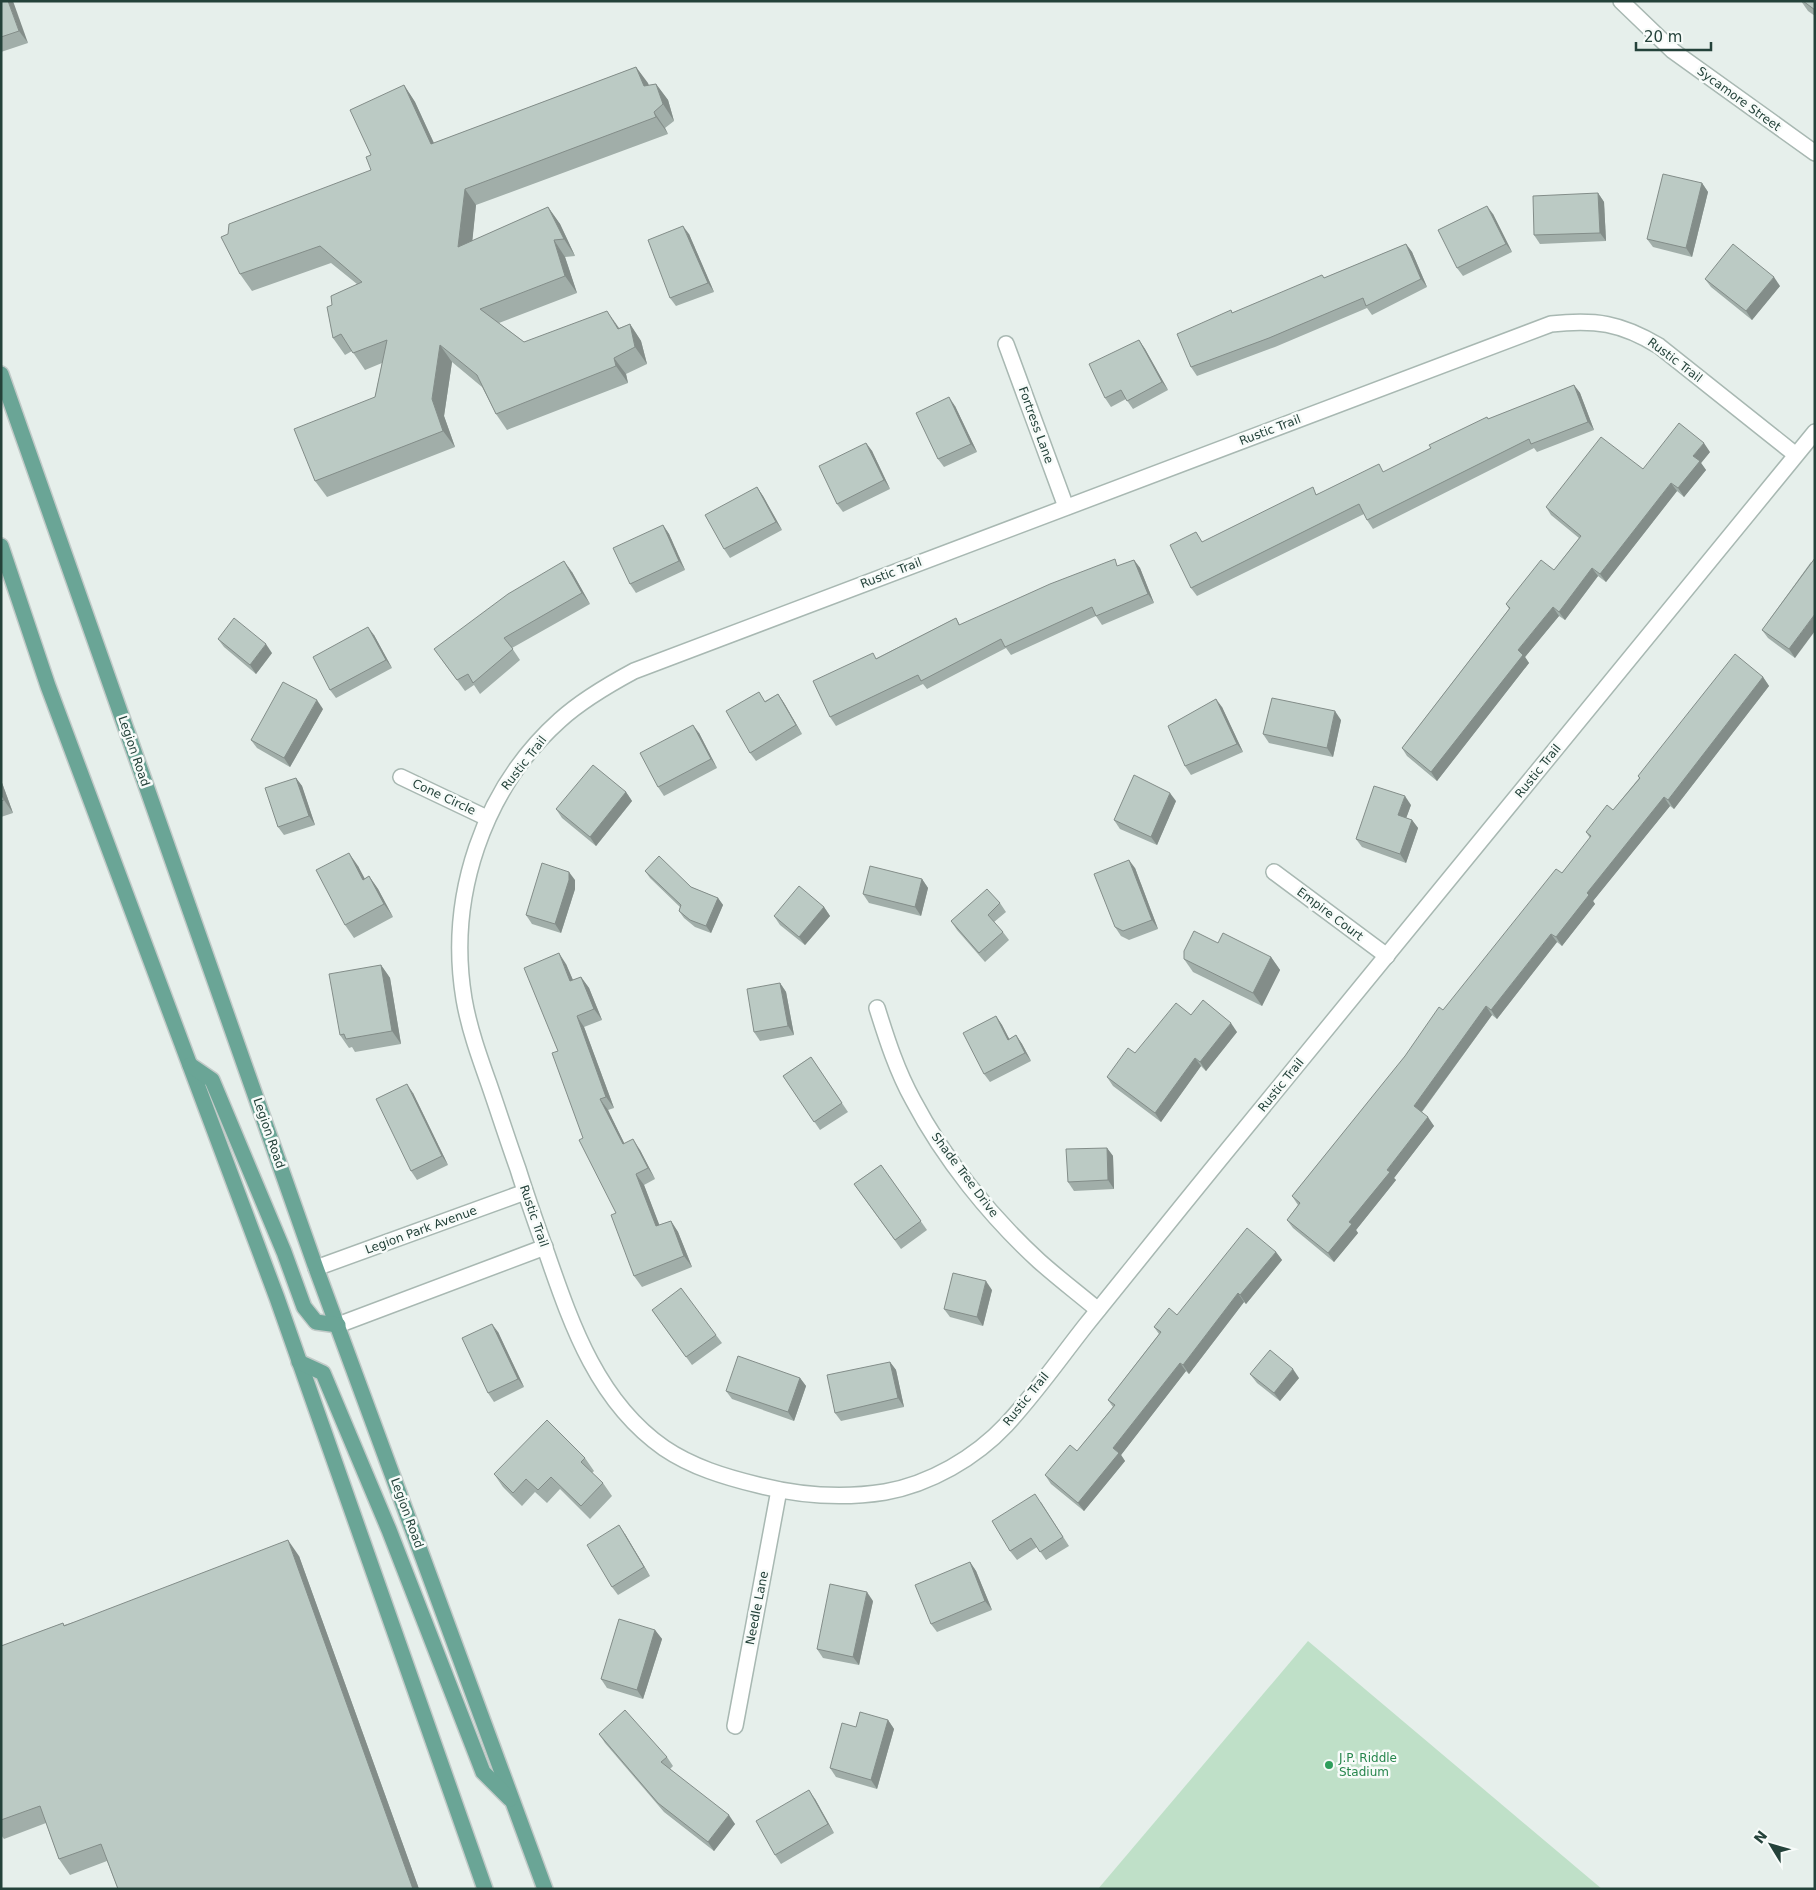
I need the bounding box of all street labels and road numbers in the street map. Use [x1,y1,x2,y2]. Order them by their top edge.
street label: Sycamore Street [1694,64,1784,134]
street label: Rustic Trail [1645,335,1705,385]
street label: Fortress Lane [1016,385,1056,465]
street label: Rustic Trail [1237,412,1303,448]
street label: Rustic Trail [858,555,924,591]
street label: Legion Road [115,714,153,788]
street label: Rustic Trail [499,733,549,793]
street label: Rustic Trail [1512,741,1564,801]
street label: Cone Circle [410,776,478,818]
street label: Empire Court [1294,885,1366,944]
street label: Rustic Trail [1255,1055,1307,1115]
street label: Legion Road [250,1096,288,1170]
street label: Shade Tree Drive [929,1130,1001,1220]
street label: Rustic Trail [517,1183,551,1249]
street label: Legion Park Avenue [363,1203,479,1257]
street label: Rustic Trail [1000,1369,1052,1429]
street label: Legion Road [388,1476,426,1550]
street label: Needle Lane [743,1570,771,1646]

